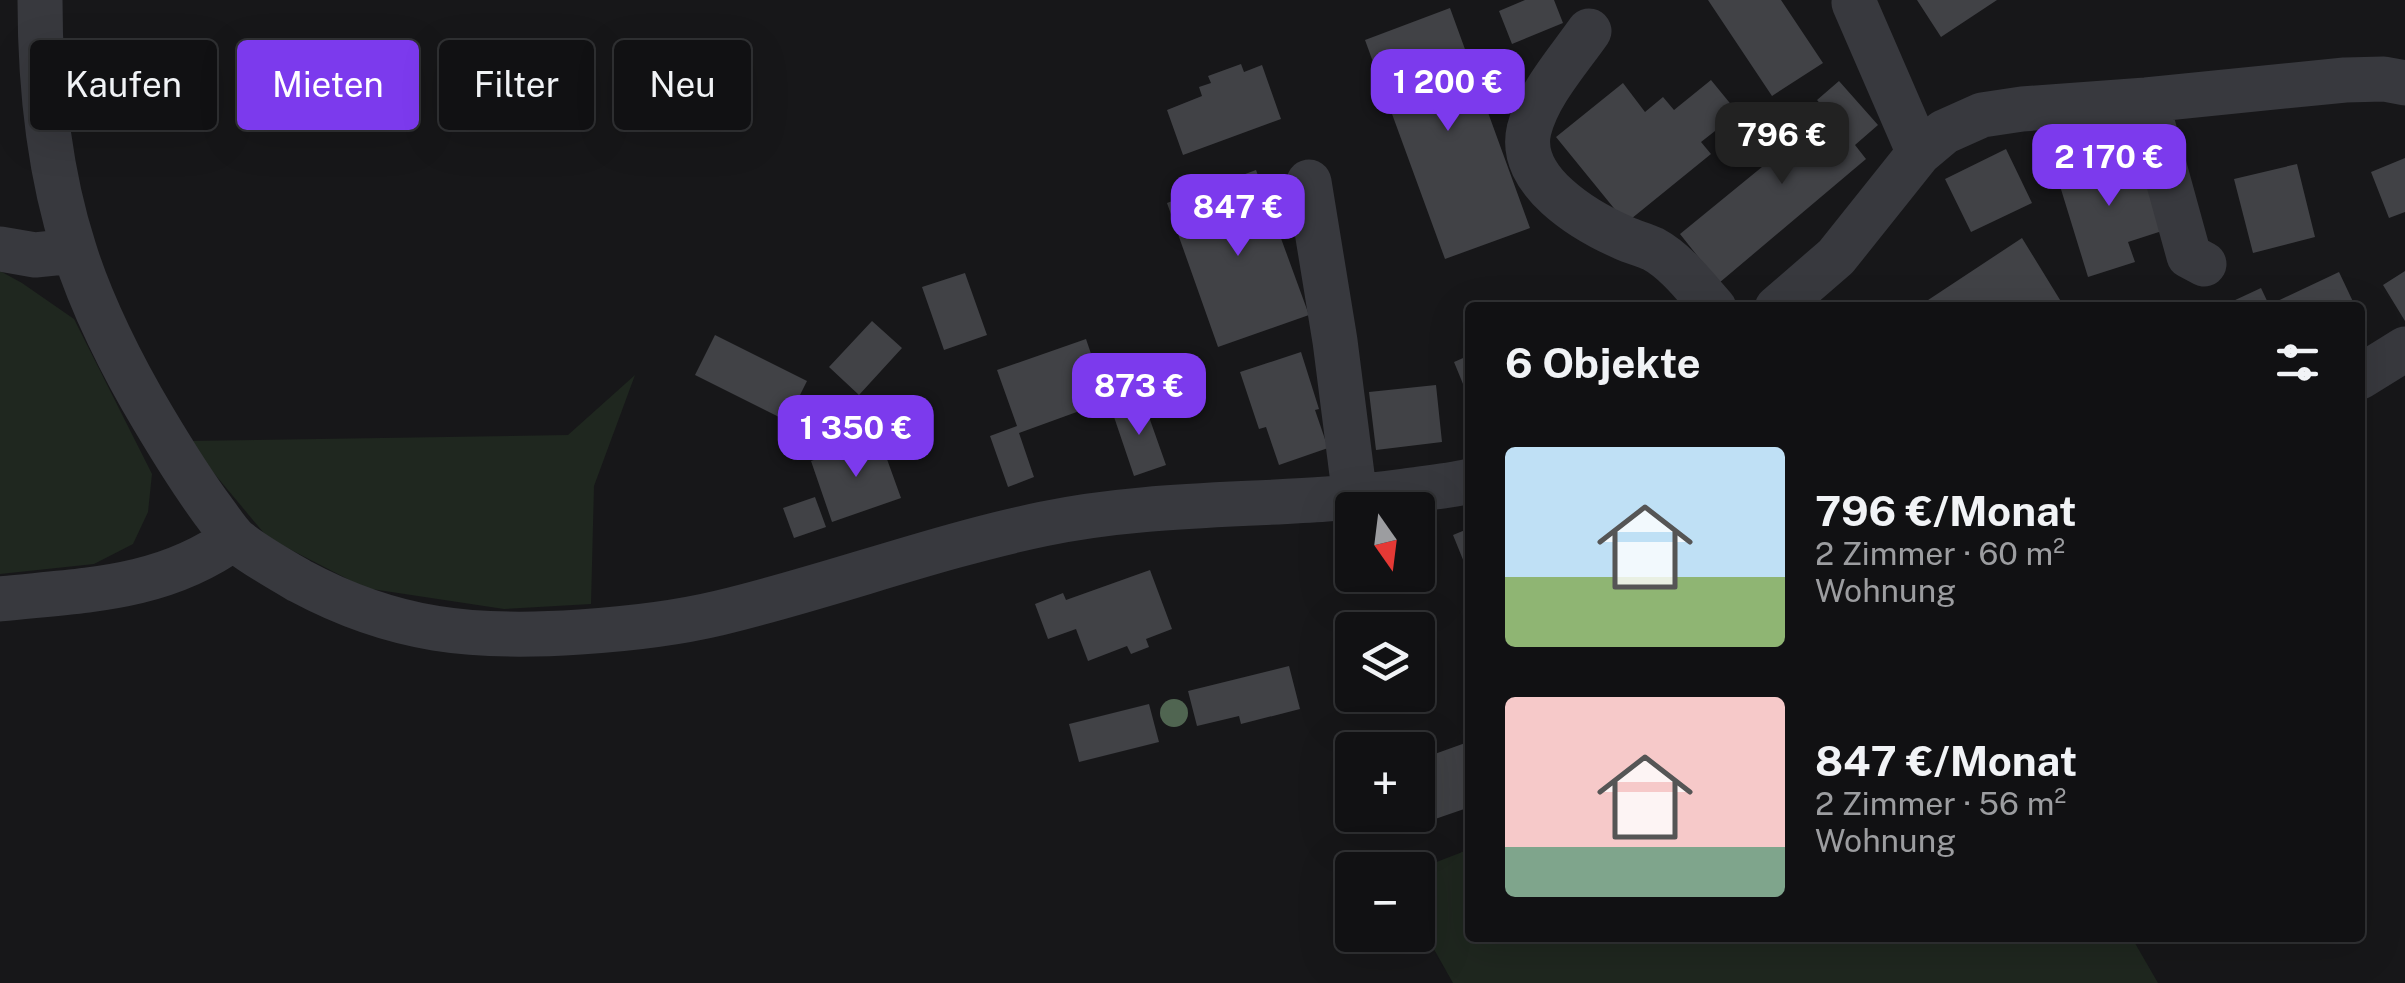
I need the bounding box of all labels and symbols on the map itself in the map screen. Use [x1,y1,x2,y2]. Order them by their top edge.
pin: 1 200 € [1356,49,1540,134]
pin: 796 € [1712,102,1852,187]
pin: 2 170 € [2017,124,2201,209]
pin: 847 € [1168,174,1308,259]
pin: 873 € [1069,353,1209,438]
pin: 1 350 € [764,395,948,480]
north arrow [1335,492,1435,592]

